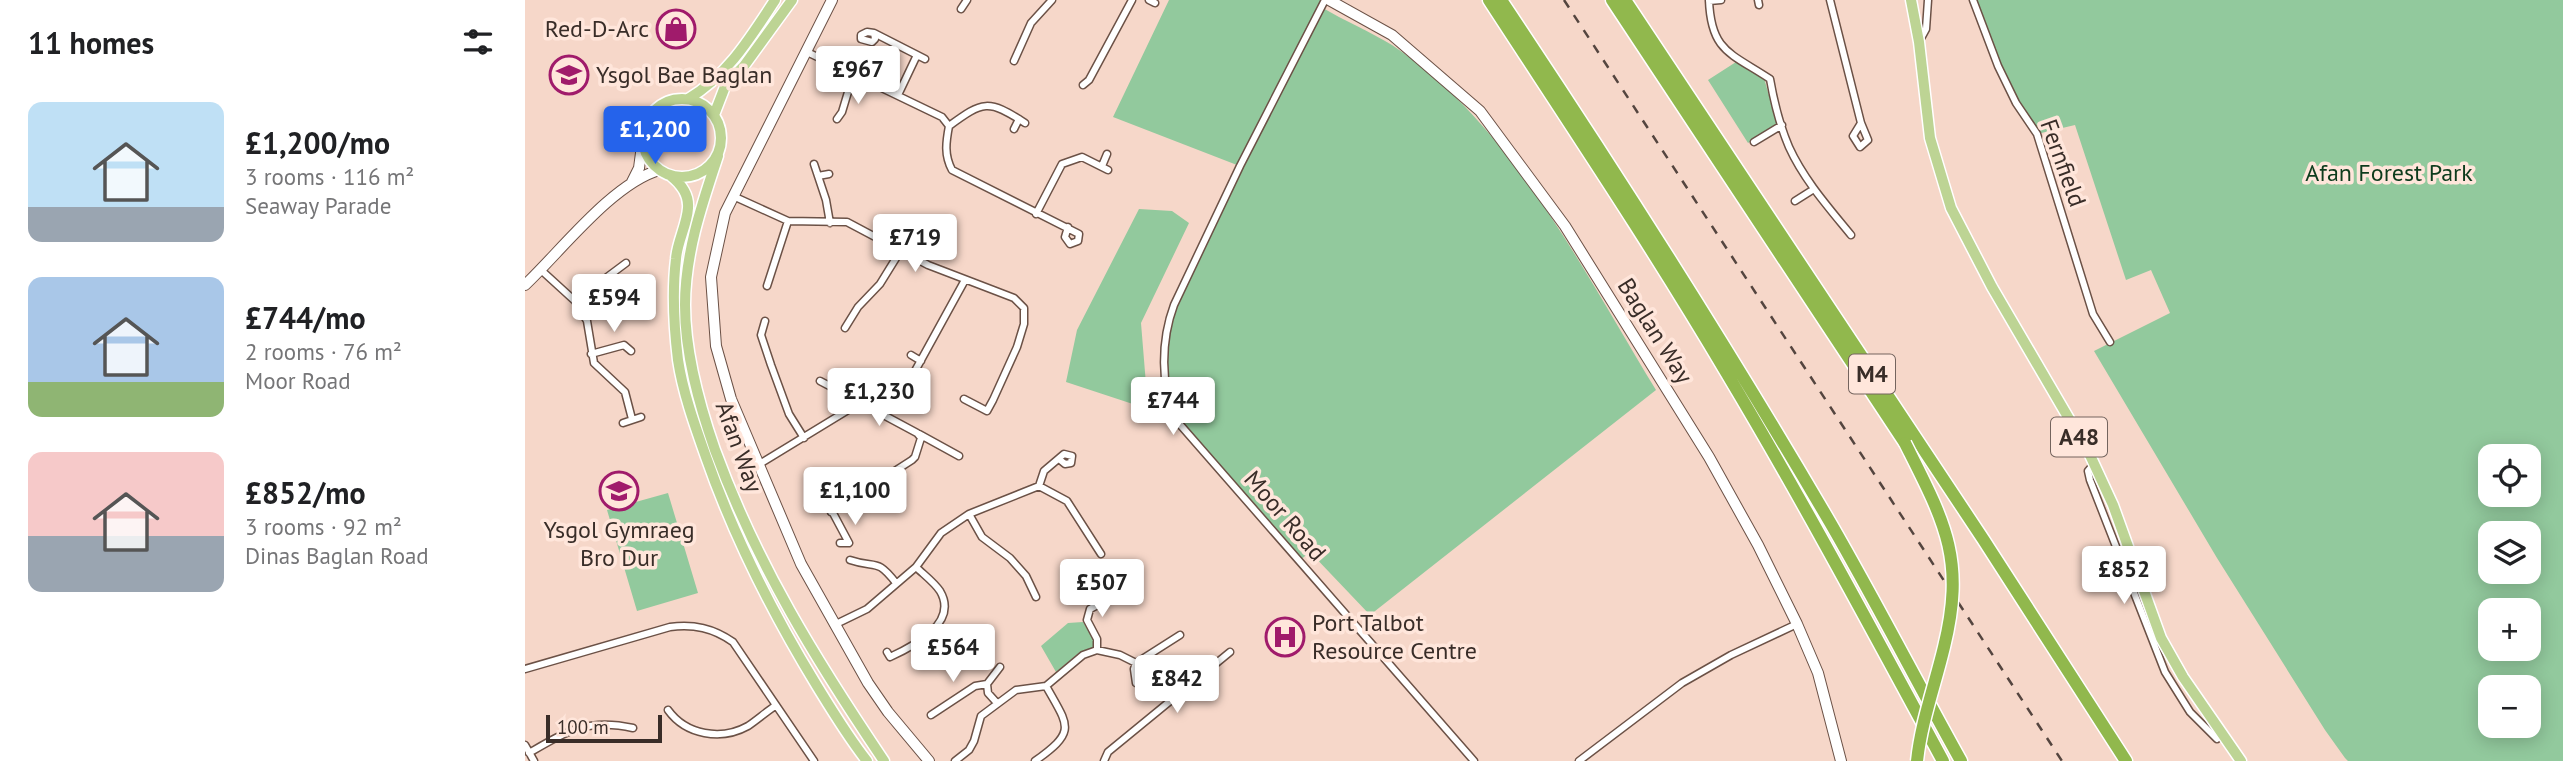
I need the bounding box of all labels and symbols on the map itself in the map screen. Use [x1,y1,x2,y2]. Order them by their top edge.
shop icon: Red-D-Arc [655,8,697,50]
place label: Red-D-Arc [545,13,649,44]
pin: £967 [817,46,899,106]
school or university icon: Ysgol Bae Baglan [548,54,590,96]
place label: Ysgol Bae Baglan [596,59,772,90]
pin: £1,200 [598,106,712,166]
street label: Fernfield [2033,115,2094,211]
park label: Afan Forest Park [2305,157,2473,188]
pin: £719 [874,215,956,274]
street label: Baglan Way [1611,272,1700,389]
pin: £594 [573,274,655,334]
road number: M4 [1849,354,1895,394]
pin: £1,230 [822,368,936,428]
pin: £744 [1132,378,1214,437]
street label: Afan Way [709,397,770,497]
road number: A48 [2051,418,2107,457]
street label: Moor Road [1238,464,1333,567]
pin: £1,100 [798,468,912,527]
school or university icon: Ysgol Gymraeg Bro Dur [598,470,640,512]
place label: Ysgol Gymraeg Bro Dur [543,514,695,573]
pin: £852 [2083,546,2165,606]
pin: £507 [1061,560,1143,619]
place label: Port Talbot Resource Centre [1312,607,1477,666]
hospital icon: Port Talbot Resource Centre [1264,616,1306,658]
pin: £564 [912,624,994,684]
pin: £842 [1136,656,1218,715]
scale bar [546,712,661,744]

